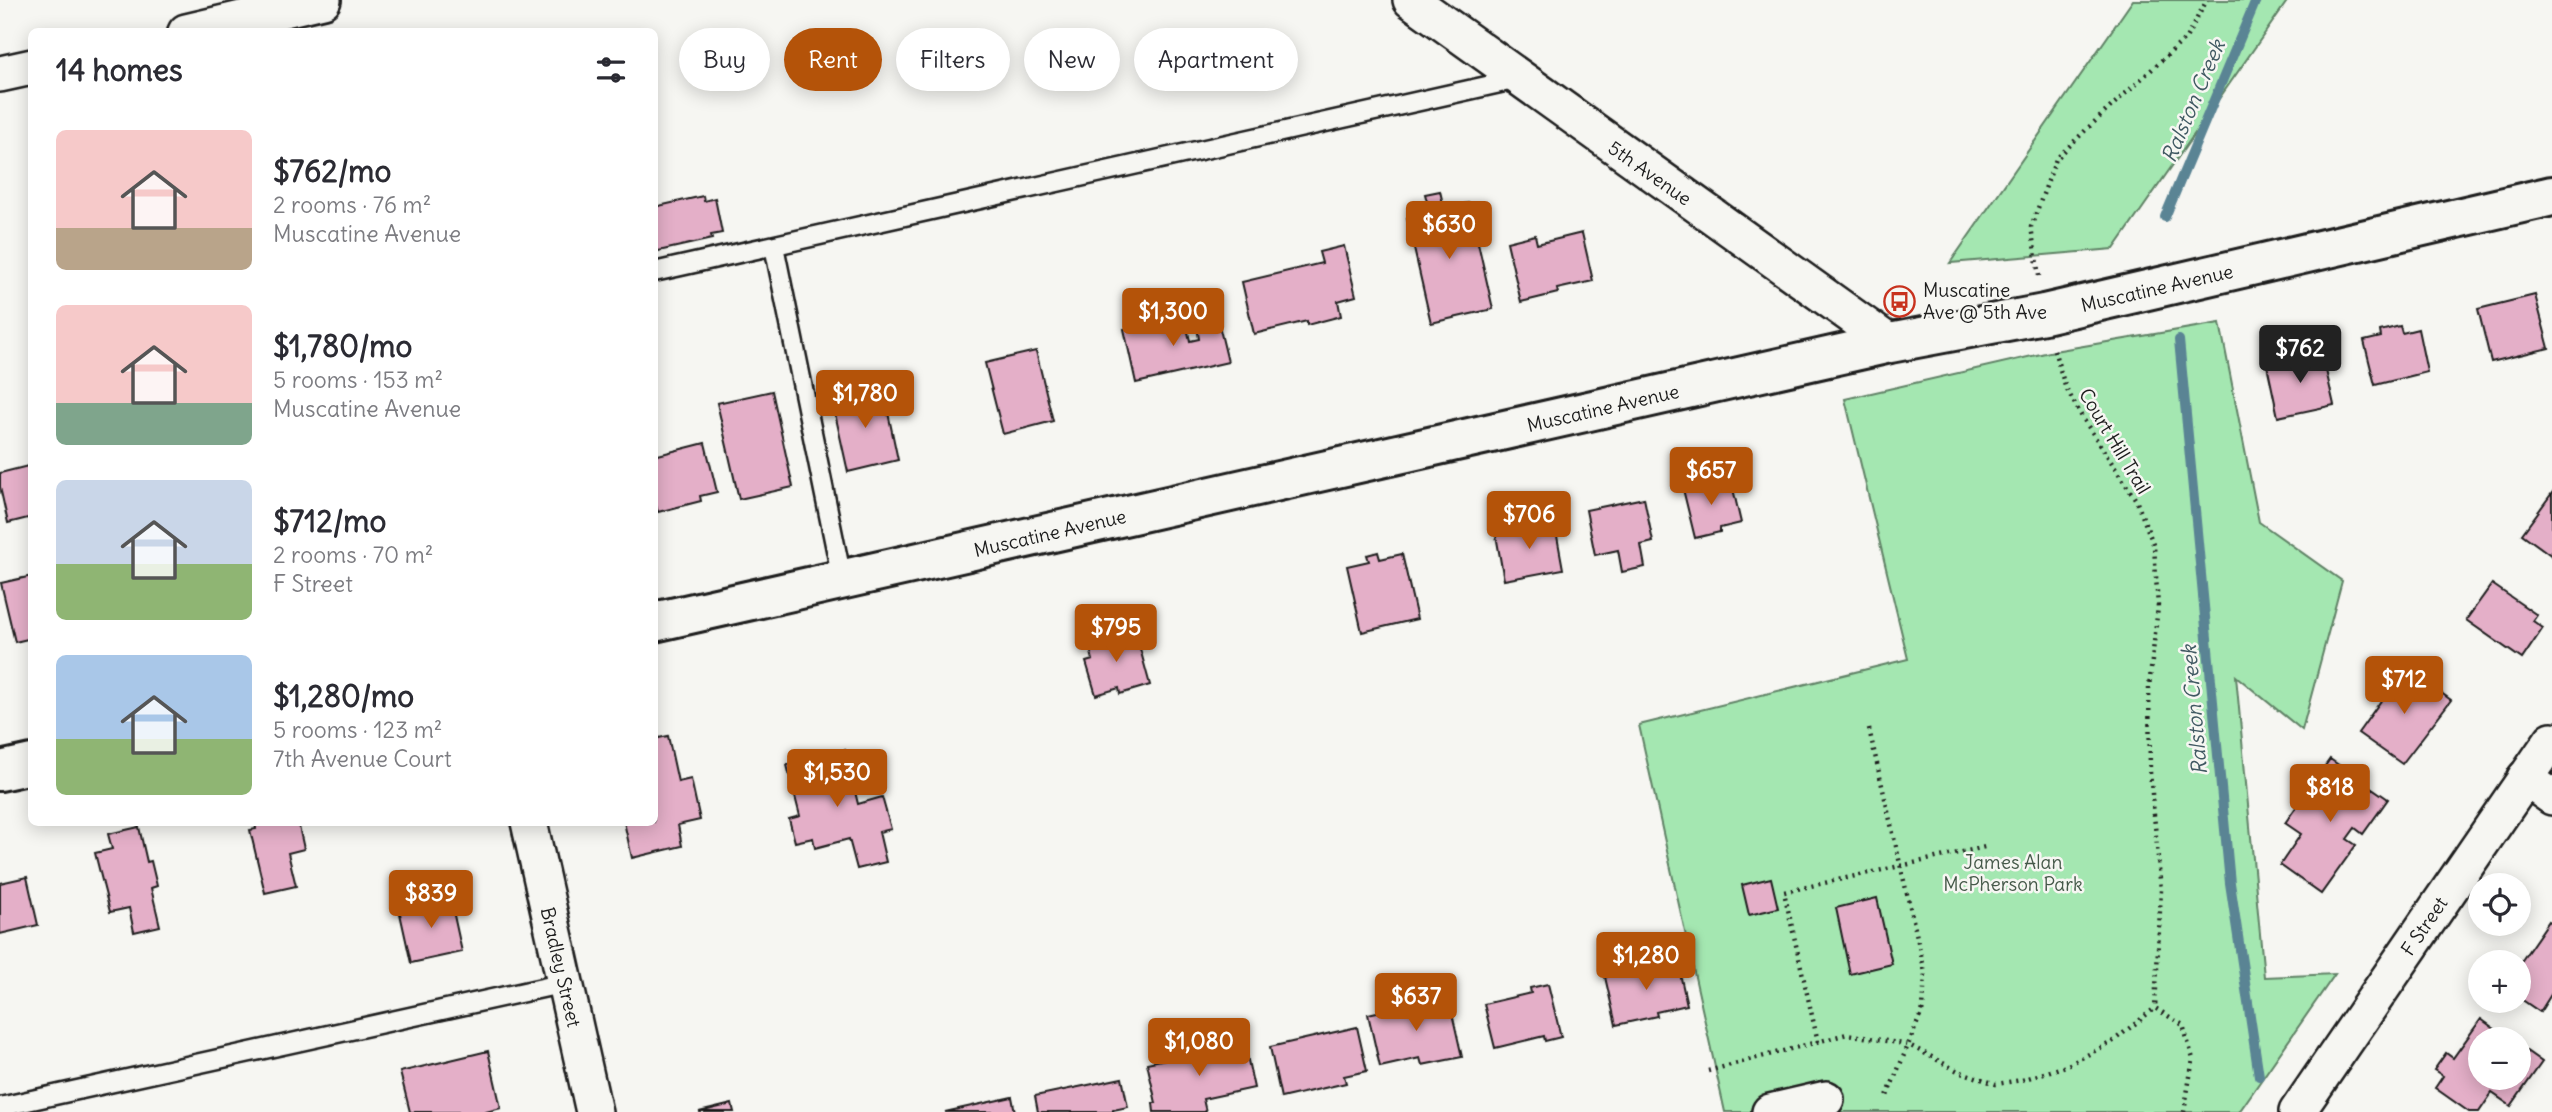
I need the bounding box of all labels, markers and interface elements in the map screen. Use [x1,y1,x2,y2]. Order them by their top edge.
chip: Buy [679,28,770,91]
chip: Rent [784,28,882,91]
chip: Filters [896,28,1010,91]
chip: New [1024,28,1120,91]
chip: Apartment [1134,28,1298,91]
water label: Ralston Creek [2155,34,2231,166]
text: 14 homes [56,51,183,89]
icon: filters [592,51,630,89]
street label: 5th Avenue [1604,135,1696,211]
text: $762/mo [273,152,391,190]
icon: home [112,158,196,242]
text: 2 rooms · 76 m² [273,190,431,219]
pin: $630 [1408,202,1490,261]
text: $630 [1422,209,1476,238]
text: Muscatine Avenue [273,219,461,248]
street label: Muscatine Avenue [2079,259,2235,317]
place label: Muscatine Ave @ 5th Ave [1923,278,2047,324]
bus stop icon: Muscatine Ave @ 5th Ave [1883,284,1917,318]
pin: $1,300 [1116,288,1230,348]
text: $1,300 [1138,296,1208,325]
pin: $762 [2259,326,2341,385]
text: $1,780/mo [273,327,412,365]
icon: home [112,333,196,417]
text: $762 [2275,333,2325,362]
text: 5 rooms · 153 m² [273,365,443,394]
pin: $1,780 [808,370,922,430]
text: $1,780 [832,378,898,407]
street label: Muscatine Avenue [1525,379,1681,437]
street label: Court Hill Trail [2074,384,2156,498]
text: Muscatine Avenue [273,394,461,423]
pin: $657 [1670,448,1752,507]
text: $657 [1686,455,1736,484]
pin: $706 [1488,491,1570,551]
text: $706 [1503,499,1555,528]
text: $712/mo [273,502,386,540]
street label: Muscatine Avenue [972,504,1128,562]
icon: home [112,508,196,592]
text: 2 rooms · 70 m² [273,540,433,569]
text: F Street [273,569,353,598]
pin: $795 [1075,604,1157,664]
text: $795 [1091,612,1141,641]
water label: Ralston Creek [2175,643,2213,776]
pin: $712 [2363,656,2445,716]
text: $712 [2381,664,2427,693]
text: $1,280/mo [273,677,414,715]
icon: home [112,683,196,767]
text: 5 rooms · 123 m² [273,715,442,744]
text: 7th Avenue Court [273,744,452,773]
pin: $1,530 [780,750,894,809]
text: $1,530 [803,757,871,786]
pin: $818 [2289,764,2371,824]
text: $818 [2306,772,2354,801]
park label: James Alan McPherson Park [1943,850,2083,896]
pin: $839 [390,870,472,930]
map controls [2468,873,2531,1090]
button: locate [2468,873,2531,936]
text: $839 [405,878,457,907]
street label: F Street [2396,892,2452,960]
street label: Bradley Street [536,905,586,1029]
pin: $1,280 [1589,932,1703,992]
text: $1,280 [1612,940,1680,969]
button: + [2468,950,2531,1013]
pin: $637 [1375,974,1457,1033]
text: $637 [1391,981,1441,1010]
pin: $1,080 [1142,1018,1256,1078]
text: $1,080 [1164,1026,1234,1055]
button: − [2468,1027,2531,1090]

